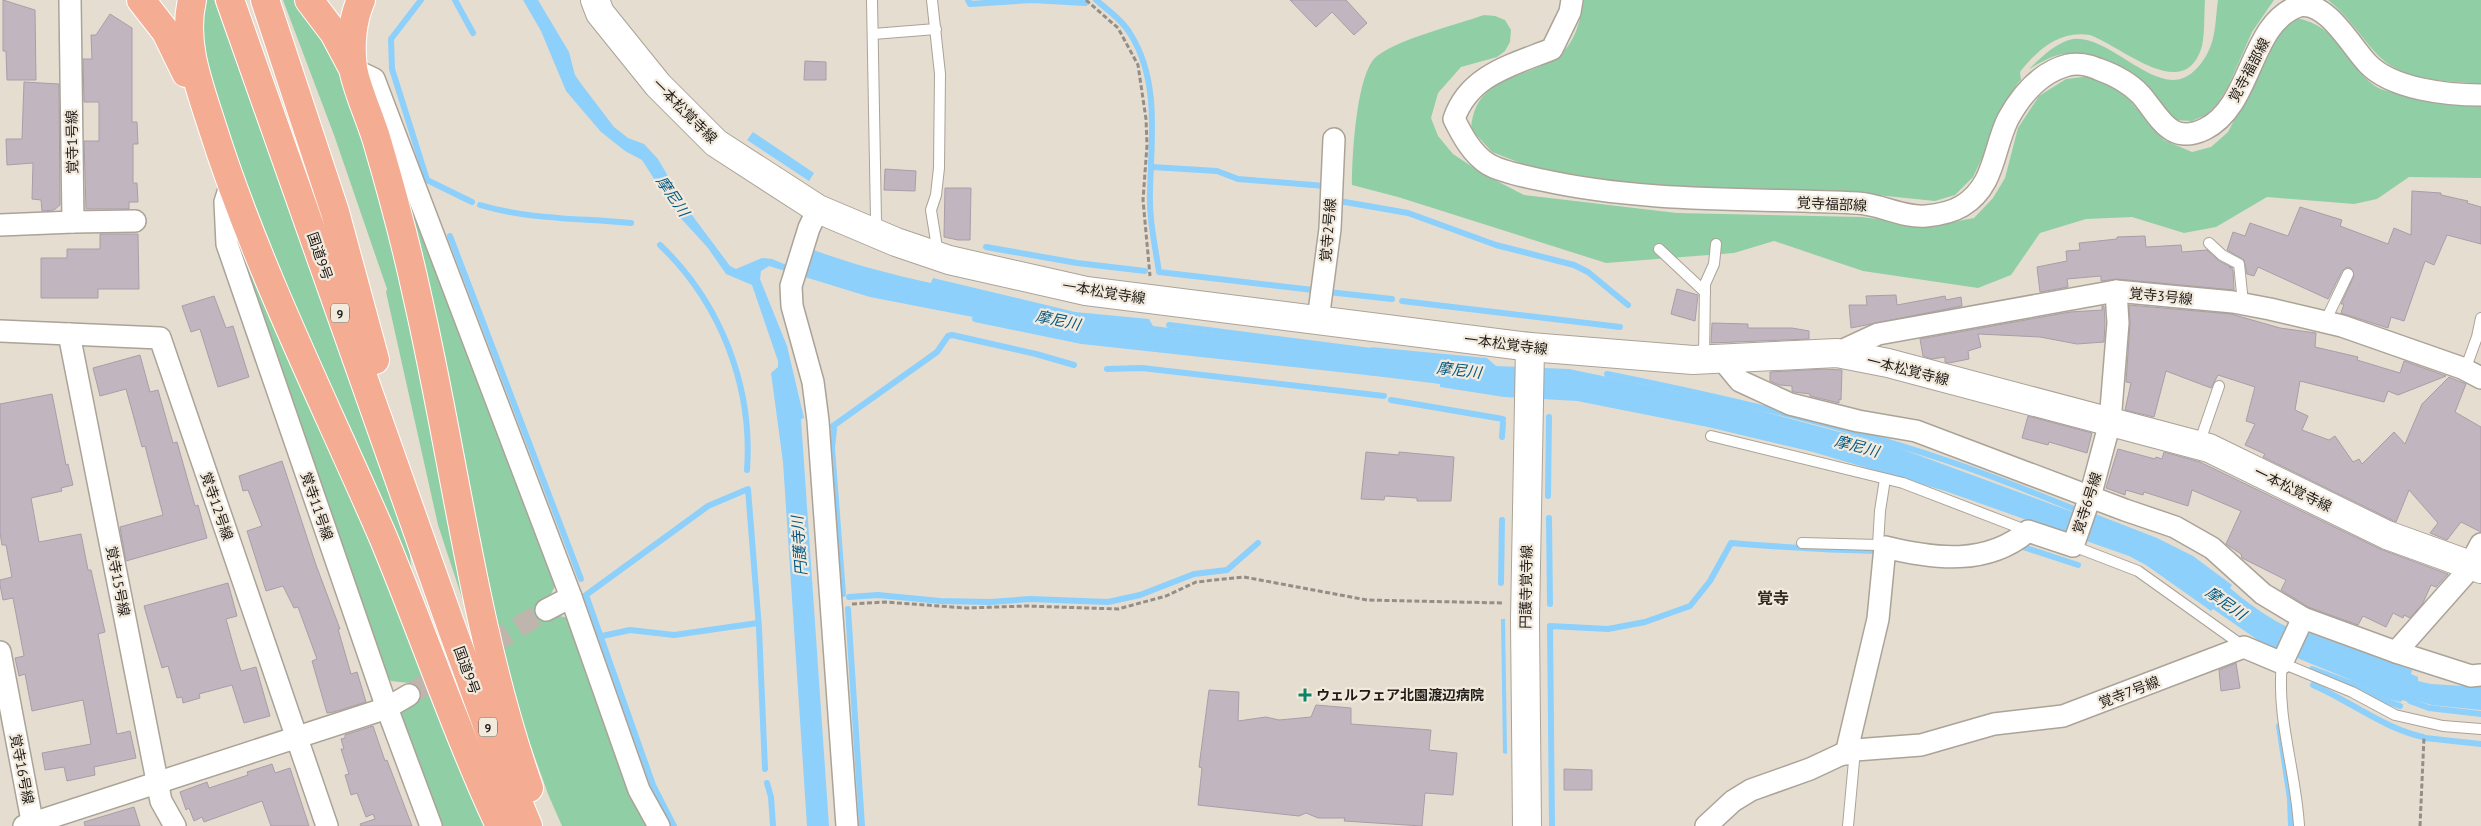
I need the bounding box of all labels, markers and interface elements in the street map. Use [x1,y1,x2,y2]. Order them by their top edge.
street label: 覚寺福部線 [2225,35,2273,105]
street label: 一本松覚寺線 [649,75,721,147]
street label: 覚寺1号線 [62,110,82,174]
water label: 摩尼川 [653,172,695,222]
street label: 覚寺福部線 [1797,193,1867,215]
street label: 覚寺2号線 [1316,198,1340,262]
street label: 国道9号 [303,230,337,282]
street label: 一本松覚寺線 [1061,277,1147,307]
street label: 覚寺3号線 [2128,284,2194,308]
road number: 9 [331,304,349,322]
water label: 摩尼川 [1034,306,1084,334]
street label: 一本松覚寺線 [1463,330,1549,358]
street label: 一本松覚寺線 [1865,351,1951,389]
water label: 摩尼川 [1436,358,1484,382]
water label: 摩尼川 [1833,431,1883,462]
street label: 一本松覚寺線 [2251,462,2335,516]
street label: 覚寺12号線 [197,469,237,543]
street label: 覚寺11号線 [297,469,337,543]
street label: 覚寺6号線 [2069,470,2105,536]
water label: 円護寺川 [787,513,811,577]
street label: 覚寺15号線 [102,544,134,618]
street label: 円護寺覚寺線 [1516,545,1536,629]
water label: 摩尼川 [2202,582,2252,625]
district label: 覚寺 [1757,588,1789,608]
street label: 国道9号 [450,644,484,696]
street label: 覚寺7号線 [2096,672,2162,712]
place label: ウェルフェア北園渡辺病院 [1316,686,1484,704]
marker: ウェルフェア北園渡辺病院 [1298,688,1312,702]
road number: 9 [479,718,497,736]
street label: 覚寺16号線 [6,732,38,806]

